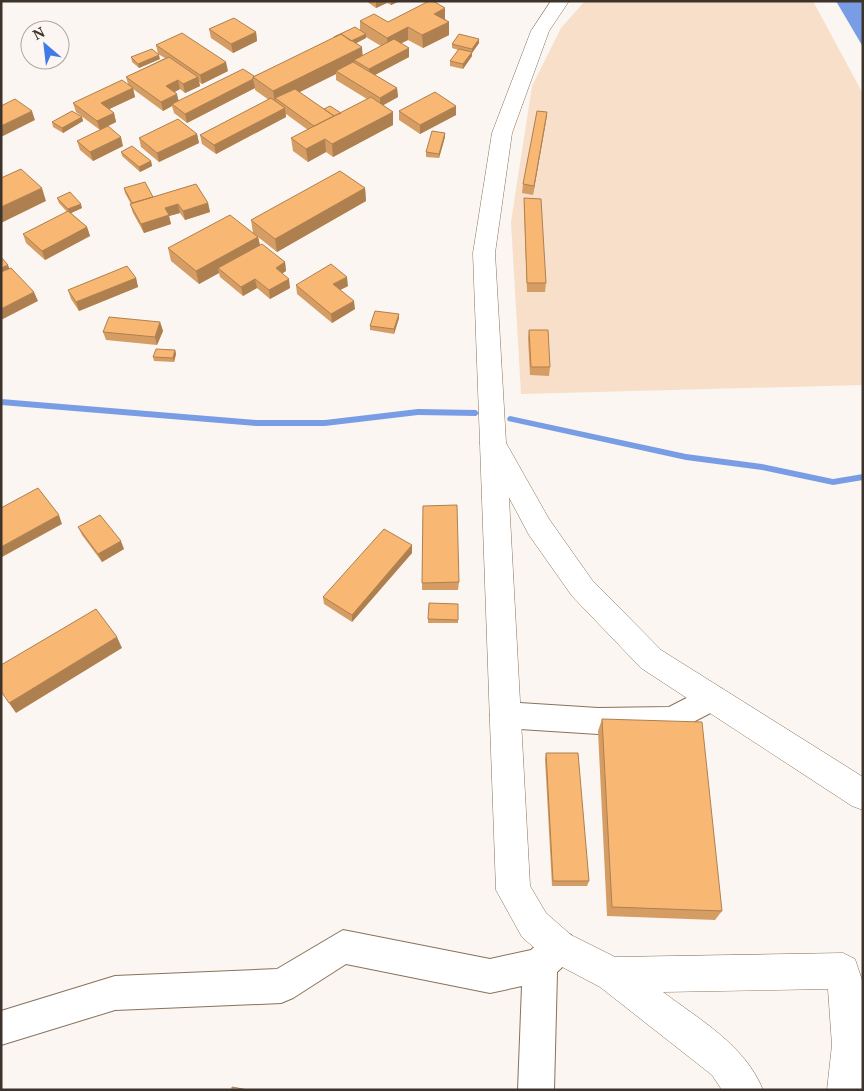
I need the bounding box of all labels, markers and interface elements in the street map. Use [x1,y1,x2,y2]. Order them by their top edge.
north arrow [20,20,70,70]
text: N [29,22,48,44]

